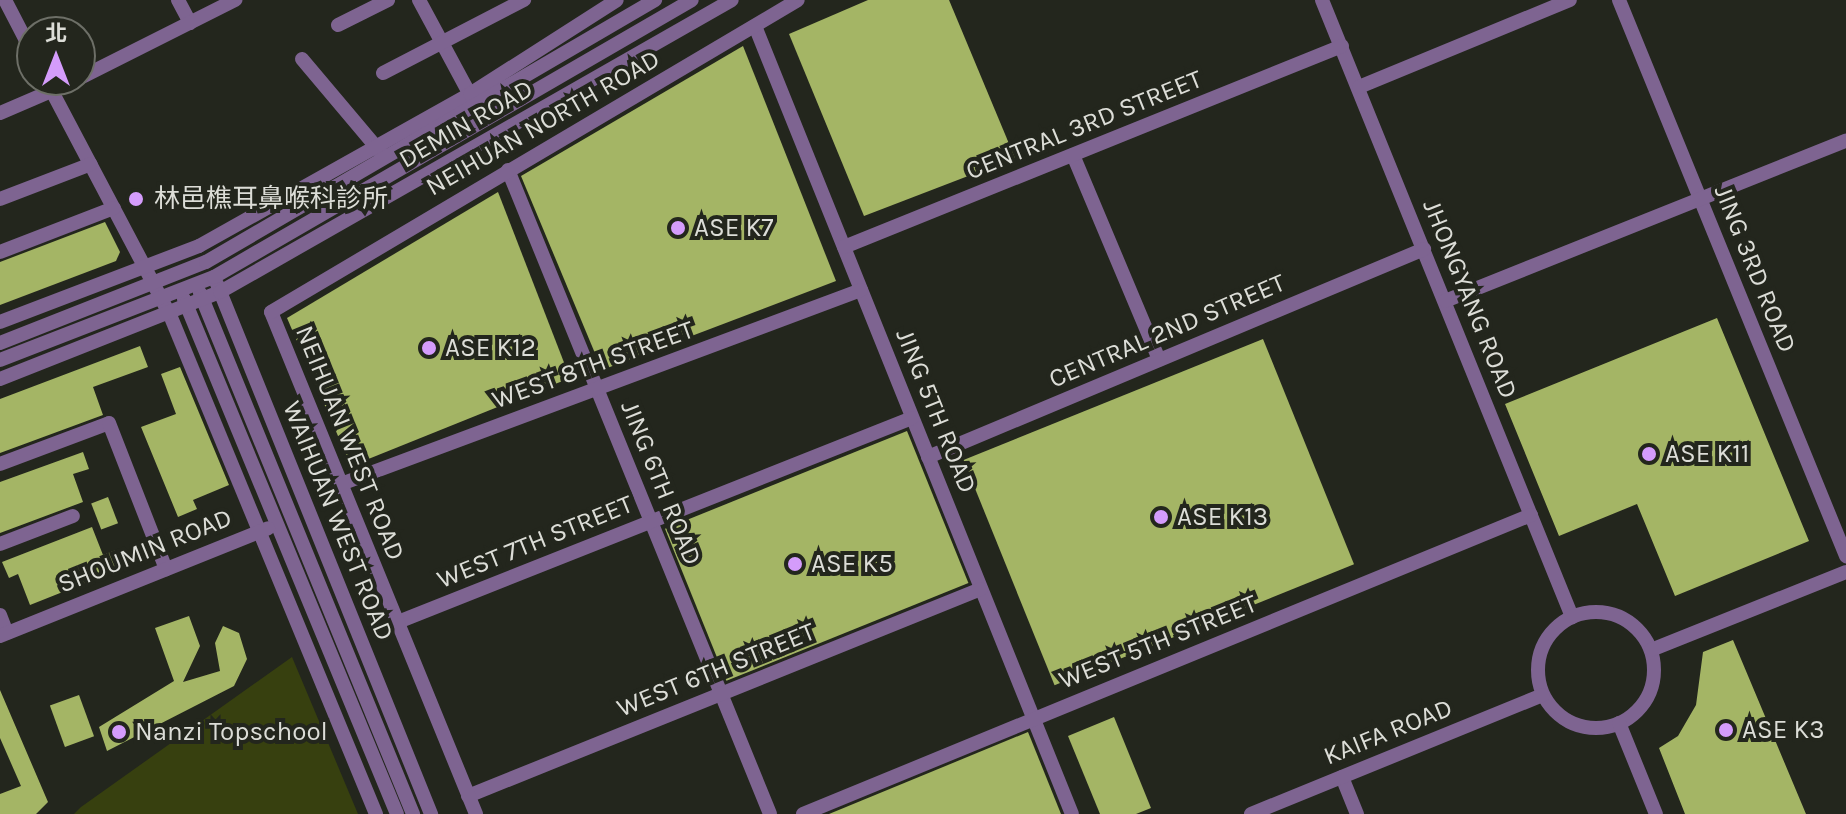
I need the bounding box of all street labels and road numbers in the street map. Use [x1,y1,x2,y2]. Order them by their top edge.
street label: NEIHUAN NORTH ROAD [421,43,665,203]
street label: CENTRAL 3RD STREET [961,63,1207,187]
street label: DEMIN ROAD [393,73,539,175]
street label: JING 3RD ROAD [1707,181,1803,357]
street label: JHONGYANG ROAD [1416,195,1524,403]
street label: CENTRAL 2ND STREET [1044,267,1290,395]
street label: WEST 8TH STREET [488,314,698,416]
street label: NEIHUAN WEST ROAD [289,321,411,565]
street label: JING 5TH ROAD [889,324,983,498]
street label: JING 6TH ROAD [614,396,708,570]
street label: WAIHUAN WEST ROAD [276,397,400,645]
street label: WEST 7TH STREET [433,488,637,596]
street label: SHOUMIN ROAD [53,502,237,600]
street label: WEST 5TH STREET [1054,588,1262,696]
street label: WEST 6TH STREET [612,616,820,724]
street label: KAIFA ROAD [1319,692,1457,772]

